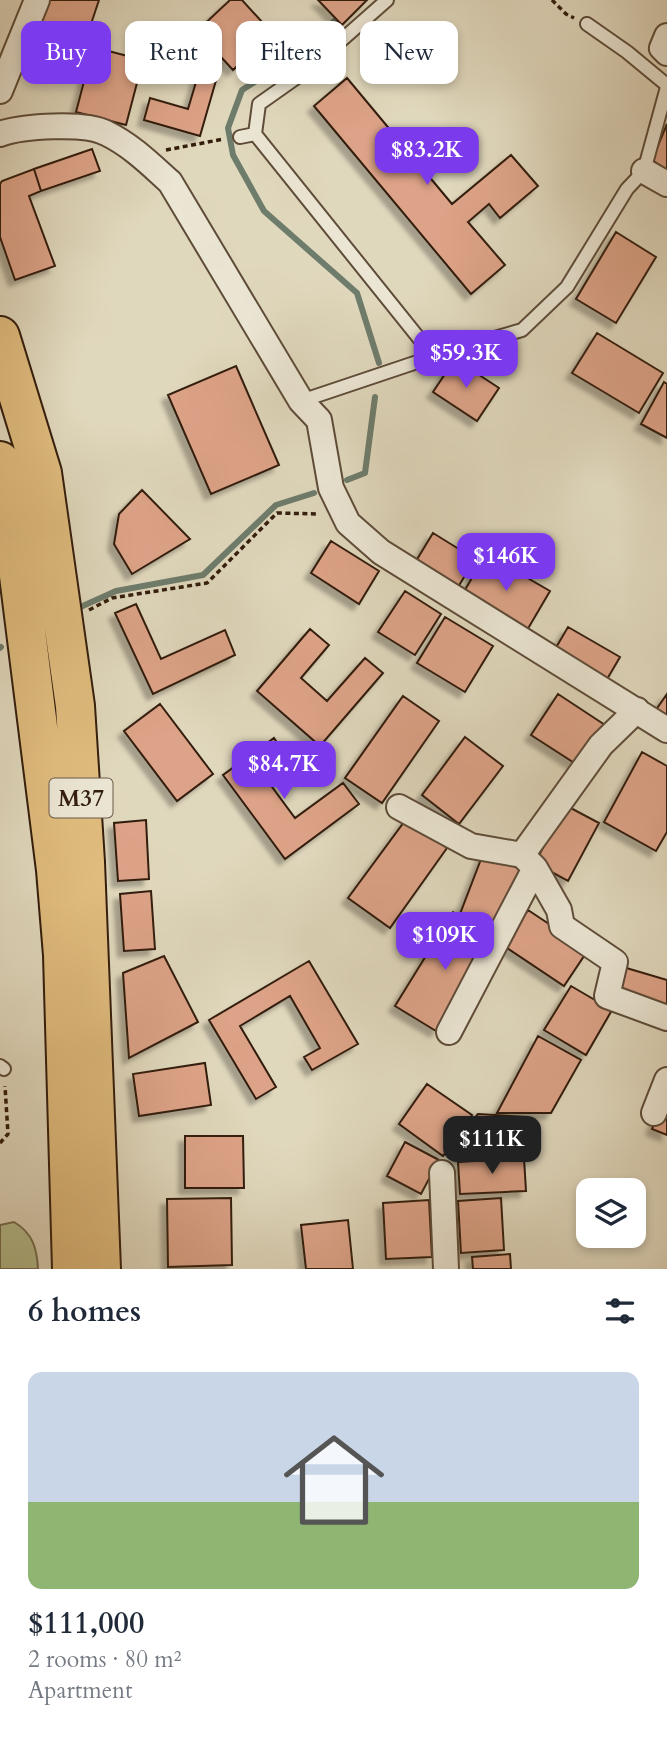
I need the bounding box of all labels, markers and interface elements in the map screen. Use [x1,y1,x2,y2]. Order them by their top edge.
chip: Buy [21,21,111,84]
chip: Rent [125,21,222,84]
chip: Filters [236,21,346,84]
chip: New [360,21,458,84]
pin: $83.2K [370,128,484,187]
text: $83.2K [391,134,463,165]
pin: $59.3K [409,330,523,390]
text: $59.3K [430,337,502,368]
pin: $146K [457,534,555,593]
text: $146K [473,540,539,571]
pin: $84.7K [227,742,341,801]
text: $84.7K [248,748,320,779]
road number: M37 [50,778,112,818]
pin: $109K [396,912,494,972]
text: $109K [412,919,478,950]
pin: $111K [443,1116,541,1176]
text: $111K [459,1123,525,1154]
map controls [576,1178,646,1248]
button: layers [576,1178,646,1248]
text: 6 homes [28,1291,141,1332]
icon: filters [601,1292,639,1330]
icon: home [271,1417,397,1543]
text: $111,000 [28,1603,144,1644]
text: 2 rooms · 80 m² [28,1644,181,1675]
text: Apartment [28,1675,132,1706]

